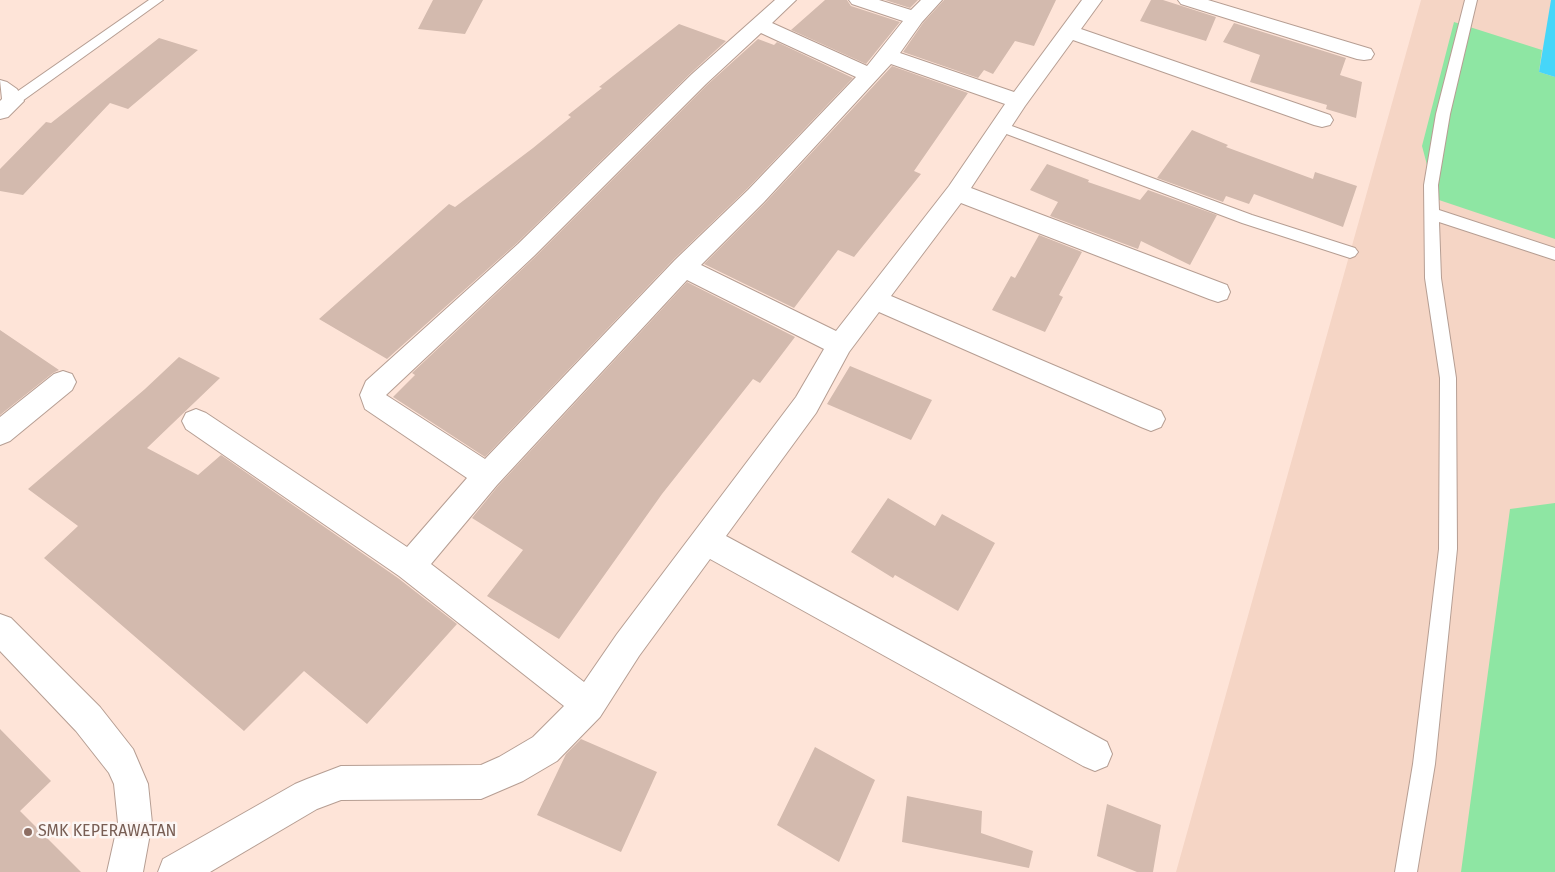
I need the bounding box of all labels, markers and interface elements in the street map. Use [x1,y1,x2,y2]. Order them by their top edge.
place label: SMK KEPERAWATAN [38,822,177,842]
marker: SMK KEPERAWATAN [22,826,34,838]

